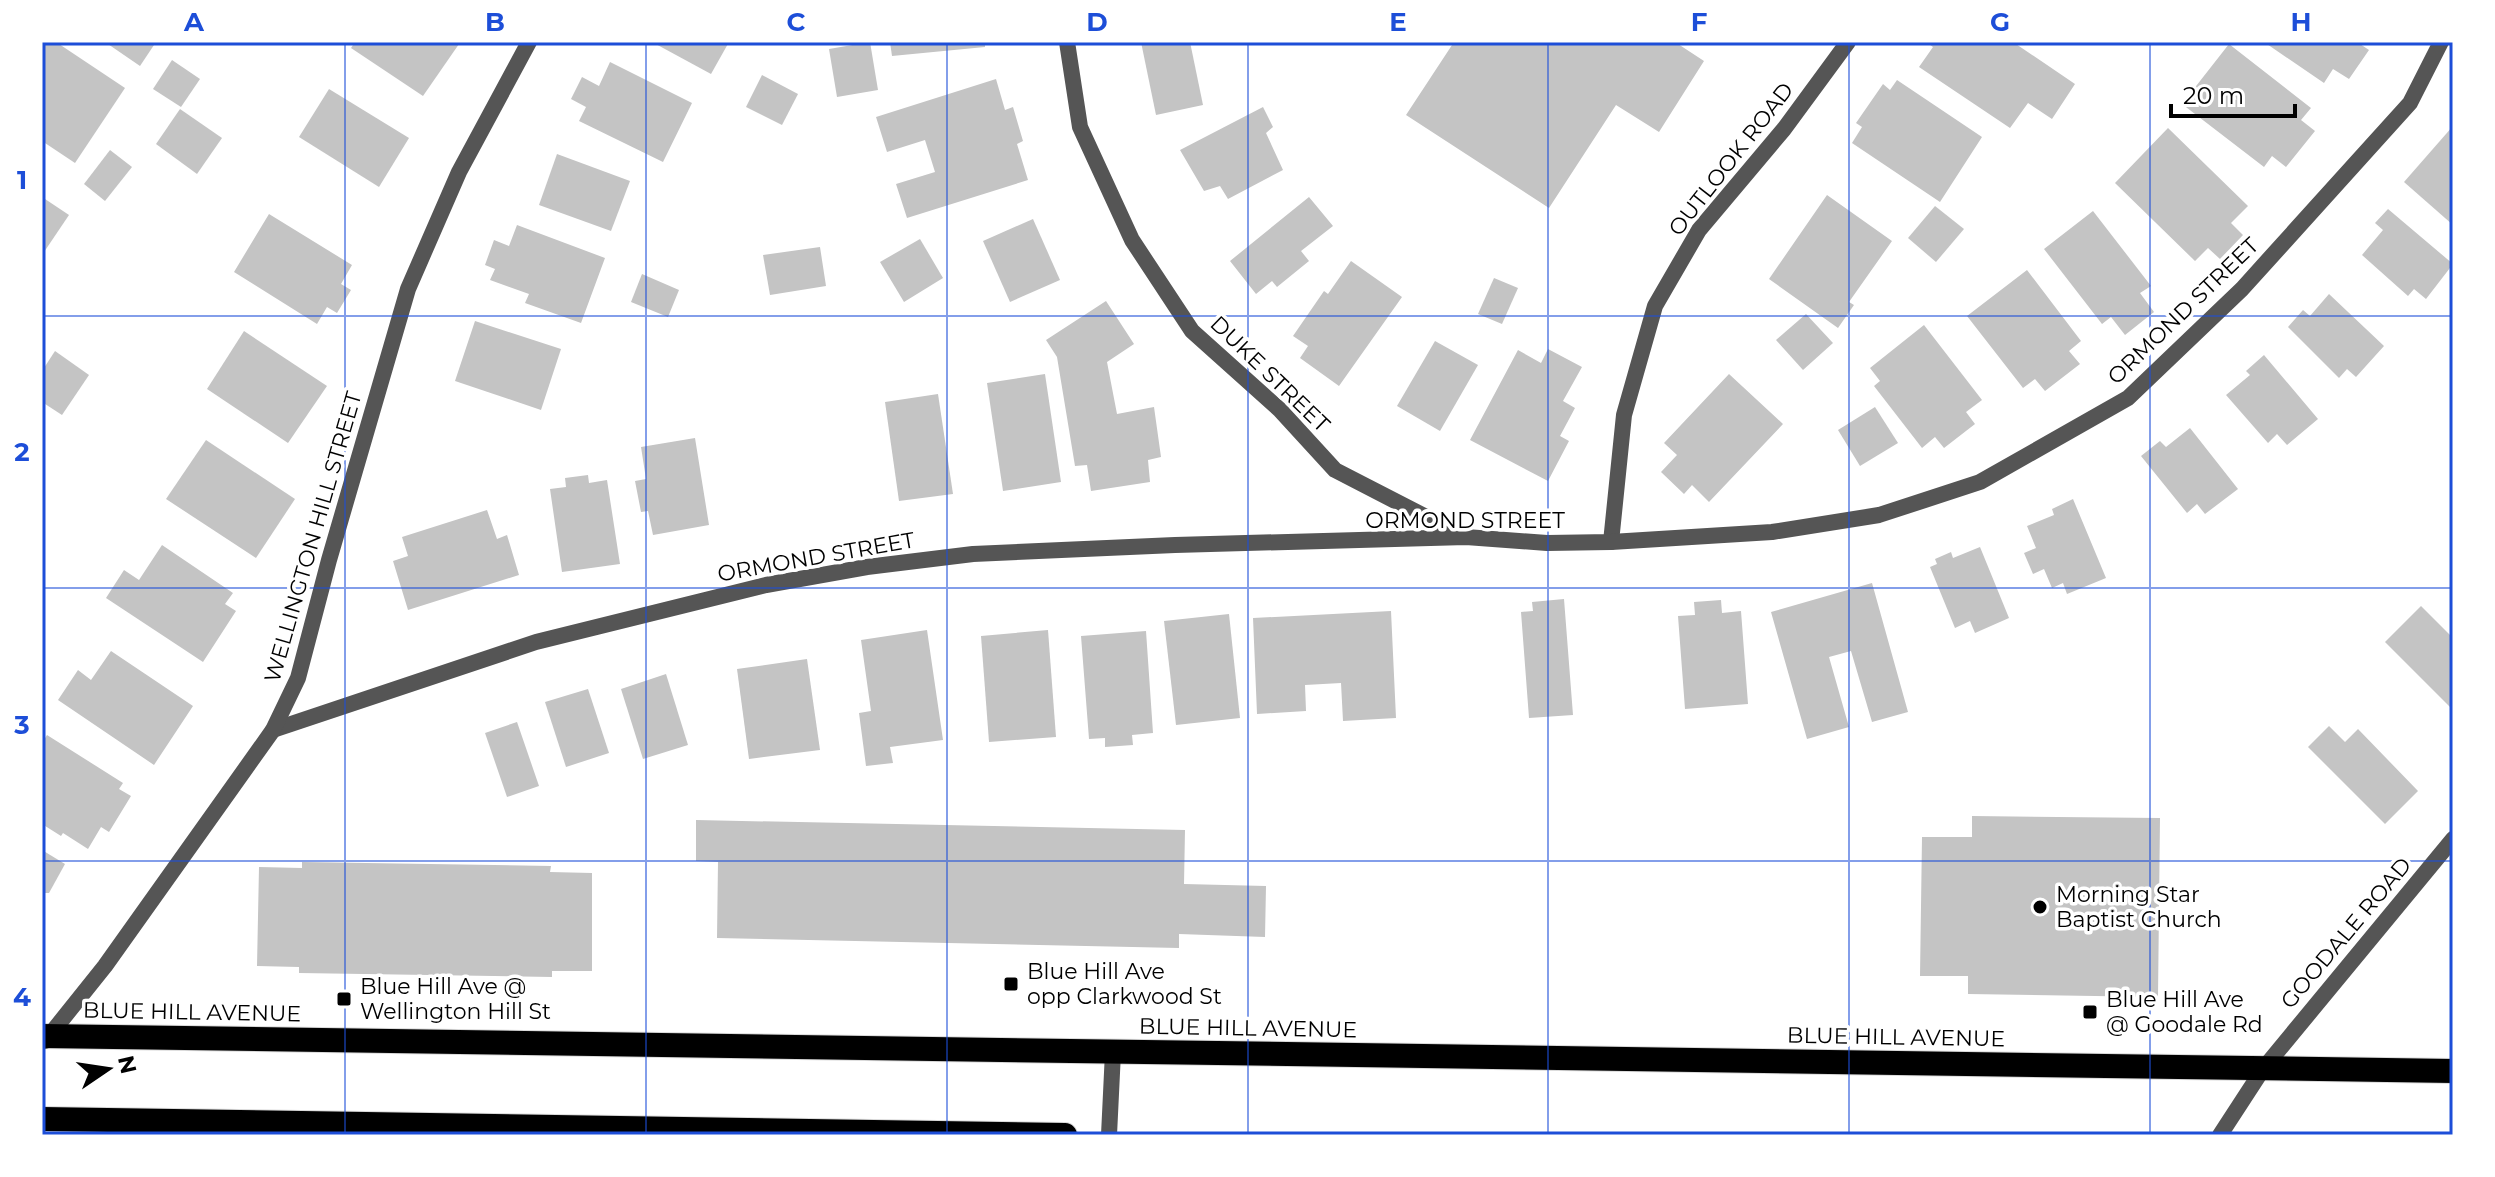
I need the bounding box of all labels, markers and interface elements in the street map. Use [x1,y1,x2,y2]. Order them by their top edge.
text: A [183,6,205,38]
text: B [485,6,505,38]
text: C [787,6,806,38]
text: D [1086,6,1108,38]
text: E [1389,6,1407,38]
text: F [1691,6,1707,38]
text: G [1990,6,2010,38]
text: H [2290,6,2312,38]
scale bar [2171,68,2295,118]
street label: OUTLOOK ROAD [1663,77,1799,241]
text: 20 m [2183,81,2244,110]
text: 1 [17,164,27,196]
street label: ORMOND STREET [2102,232,2264,390]
street label: DUKE STREET [1205,310,1336,438]
street label: WELLINGTON HILL STREET [259,388,368,685]
text: 2 [14,436,30,468]
street label: ORMOND STREET [1365,507,1565,534]
street label: ORMOND STREET [715,526,917,588]
text: 3 [13,709,30,741]
street label: GOODALE ROAD [2275,852,2417,1014]
place label: Morning Star Baptist Church [2056,881,2222,933]
marker: Morning Star Baptist Church [2031,898,2049,916]
place label: Blue Hill Ave opp Clarkwood St [1027,958,1222,1010]
place label: Blue Hill Ave @ Wellington Hill St [360,973,551,1025]
marker: Blue Hill Ave opp Clarkwood St [1002,975,1020,993]
text: 4 [13,981,31,1013]
place label: Blue Hill Ave @ Goodale Rd [2106,986,2263,1038]
marker: Blue Hill Ave @ Wellington Hill St [335,990,353,1008]
street label: BLUE HILL AVENUE [83,997,301,1027]
marker: Blue Hill Ave @ Goodale Rd [2081,1003,2099,1021]
street label: BLUE HILL AVENUE [1139,1013,1357,1043]
street label: BLUE HILL AVENUE [1787,1022,2005,1052]
north arrow [68,1029,148,1109]
text: N [112,1053,142,1076]

